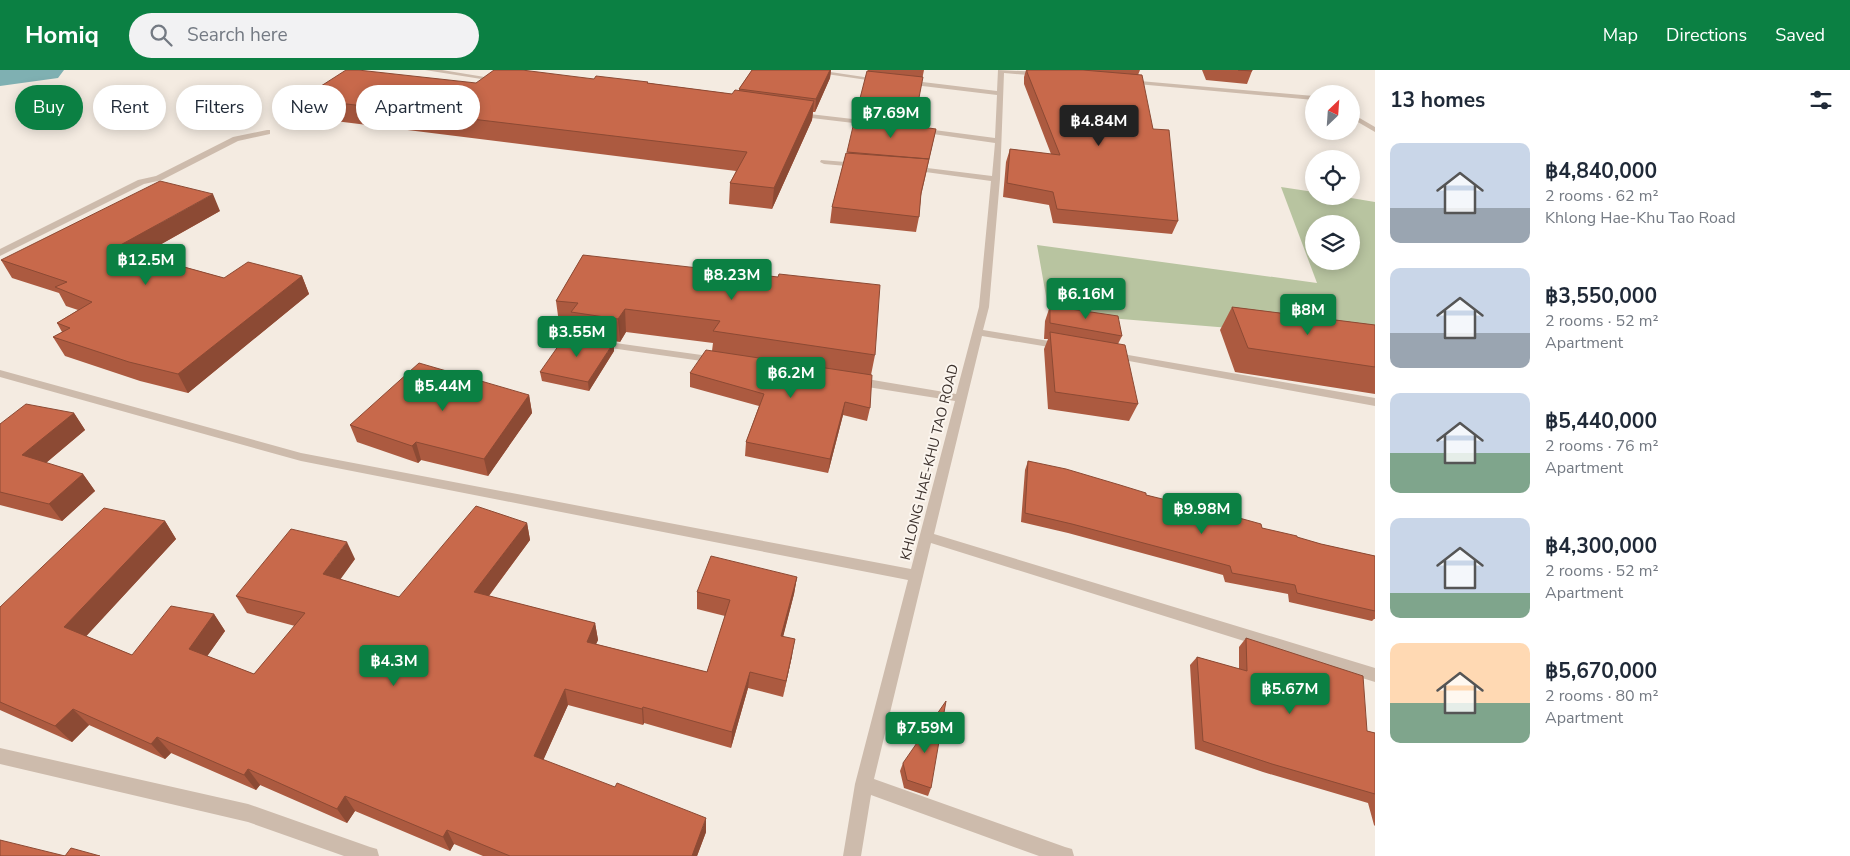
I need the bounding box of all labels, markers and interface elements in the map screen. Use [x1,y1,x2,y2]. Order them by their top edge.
search box [129,13,479,58]
text: Homiq [25,19,99,51]
icon: search [147,21,175,49]
text: Search here [187,22,288,48]
text: Map [1603,23,1638,47]
text: Directions [1666,23,1747,47]
text: Saved [1775,23,1825,47]
chip: Buy [15,85,83,130]
chip: Rent [93,85,166,130]
chip: Filters [176,85,262,130]
chip: New [272,85,346,130]
chip: Apartment [356,85,480,130]
north arrow [1305,85,1360,140]
map controls [1305,85,1360,270]
text: 13 homes [1390,86,1485,114]
icon: filters [1807,86,1835,114]
pin: ฿7.69M [850,97,932,139]
text: ฿7.69M [863,102,919,124]
pin: ฿4.84M [1058,104,1140,147]
text: ฿4.84M [1071,110,1127,132]
button: locate [1305,150,1360,205]
text: ฿4,840,000 [1545,157,1657,185]
icon: home [1430,163,1490,223]
text: 2 rooms · 62 m² [1545,185,1658,207]
text: Khlong Hae-Khu Tao Road [1545,207,1736,229]
button: layers [1305,215,1360,270]
pin: ฿12.5M [105,244,187,286]
text: ฿12.5M [118,249,174,271]
pin: ฿8.23M [691,258,773,301]
text: ฿8.23M [704,264,760,286]
pin: ฿6.16M [1045,278,1127,320]
text: ฿3,550,000 [1545,282,1657,310]
text: ฿6.16M [1058,283,1114,305]
icon: home [1430,288,1490,348]
pin: ฿8M [1284,294,1332,336]
text: ฿8M [1291,299,1325,321]
text: 2 rooms · 52 m² [1545,310,1658,332]
pin: ฿3.55M [536,316,618,358]
text: ฿3.55M [549,321,605,343]
text: Apartment [1545,332,1623,354]
pin: ฿6.2M [756,356,826,399]
text: ฿6.2M [767,362,815,384]
street label: KHLONG HAE-KHU TAO ROAD [896,362,963,562]
pin: ฿5.44M [402,370,484,412]
text: ฿5.44M [415,375,471,397]
text: ฿5,440,000 [1545,407,1657,435]
icon: home [1430,413,1490,473]
text: 2 rooms · 76 m² [1545,435,1658,457]
text: Apartment [1545,457,1623,479]
pin: ฿9.98M [1161,492,1243,535]
text: ฿9.98M [1174,498,1230,520]
text: ฿4,300,000 [1545,532,1657,560]
icon: home [1430,538,1490,598]
text: 2 rooms · 52 m² [1545,560,1658,582]
text: Apartment [1545,582,1623,604]
pin: ฿4.3M [359,644,429,687]
text: ฿4.3M [370,650,418,672]
text: ฿5,670,000 [1545,657,1657,685]
icon: home [1430,663,1490,723]
pin: ฿5.67M [1249,672,1331,715]
text: ฿5.67M [1262,678,1318,700]
text: 2 rooms · 80 m² [1545,685,1658,707]
text: Apartment [1545,707,1623,729]
pin: ฿7.59M [884,712,966,754]
text: ฿7.59M [897,717,953,739]

